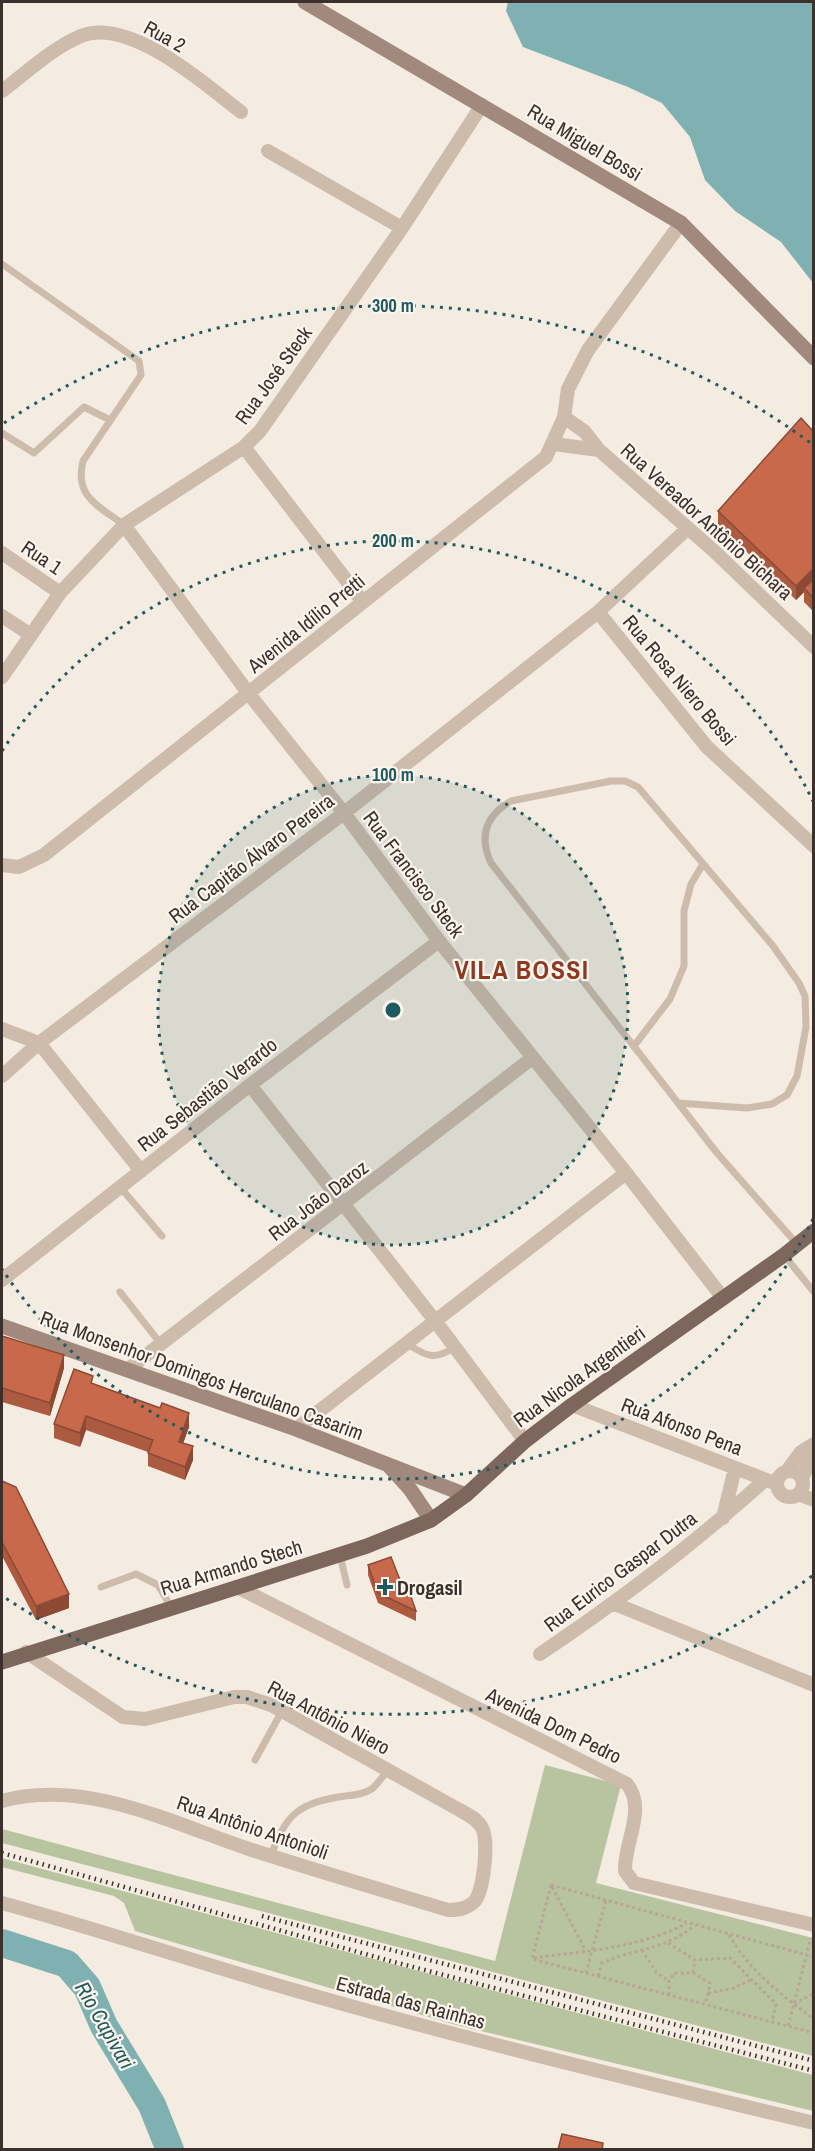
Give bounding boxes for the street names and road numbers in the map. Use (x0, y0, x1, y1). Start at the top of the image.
street label: Rua 2 (139, 14, 191, 58)
street label: Rua Miguel Bossi (523, 97, 647, 187)
street label: Rua José Steck (228, 320, 318, 429)
street label: Rua Vereador Antônio Bichara (615, 437, 799, 605)
street label: Rua 1 (16, 534, 68, 580)
street label: Avenida Idílio Pretti (241, 567, 370, 679)
street label: Rua Rosa Niero Bossi (617, 609, 743, 751)
street label: Rua Capitão Álvaro Pereira (163, 787, 339, 929)
street label: Rua Francisco Steck (357, 805, 471, 944)
street label: Rua Sebastião Verardo (132, 1031, 282, 1157)
street label: Rua João Daroz (263, 1154, 373, 1246)
street label: Rua Monsenhor Domingos Herculano Casarim (37, 1304, 367, 1446)
street label: Rua Nicola Argentieri (508, 1319, 650, 1433)
street label: Rua Afonso Pena (618, 1391, 746, 1461)
street label: Rua Eurico Gaspar Dutra (538, 1505, 702, 1637)
street label: Rua Armando Stech (157, 1533, 305, 1601)
street label: Rua Antônio Niero (263, 1673, 395, 1761)
street label: Avenida Dom Pedro (481, 1680, 626, 1769)
street label: Rua Antônio Antonioli (174, 1788, 332, 1866)
street label: Estrada das Rainhas (334, 1969, 488, 2035)

